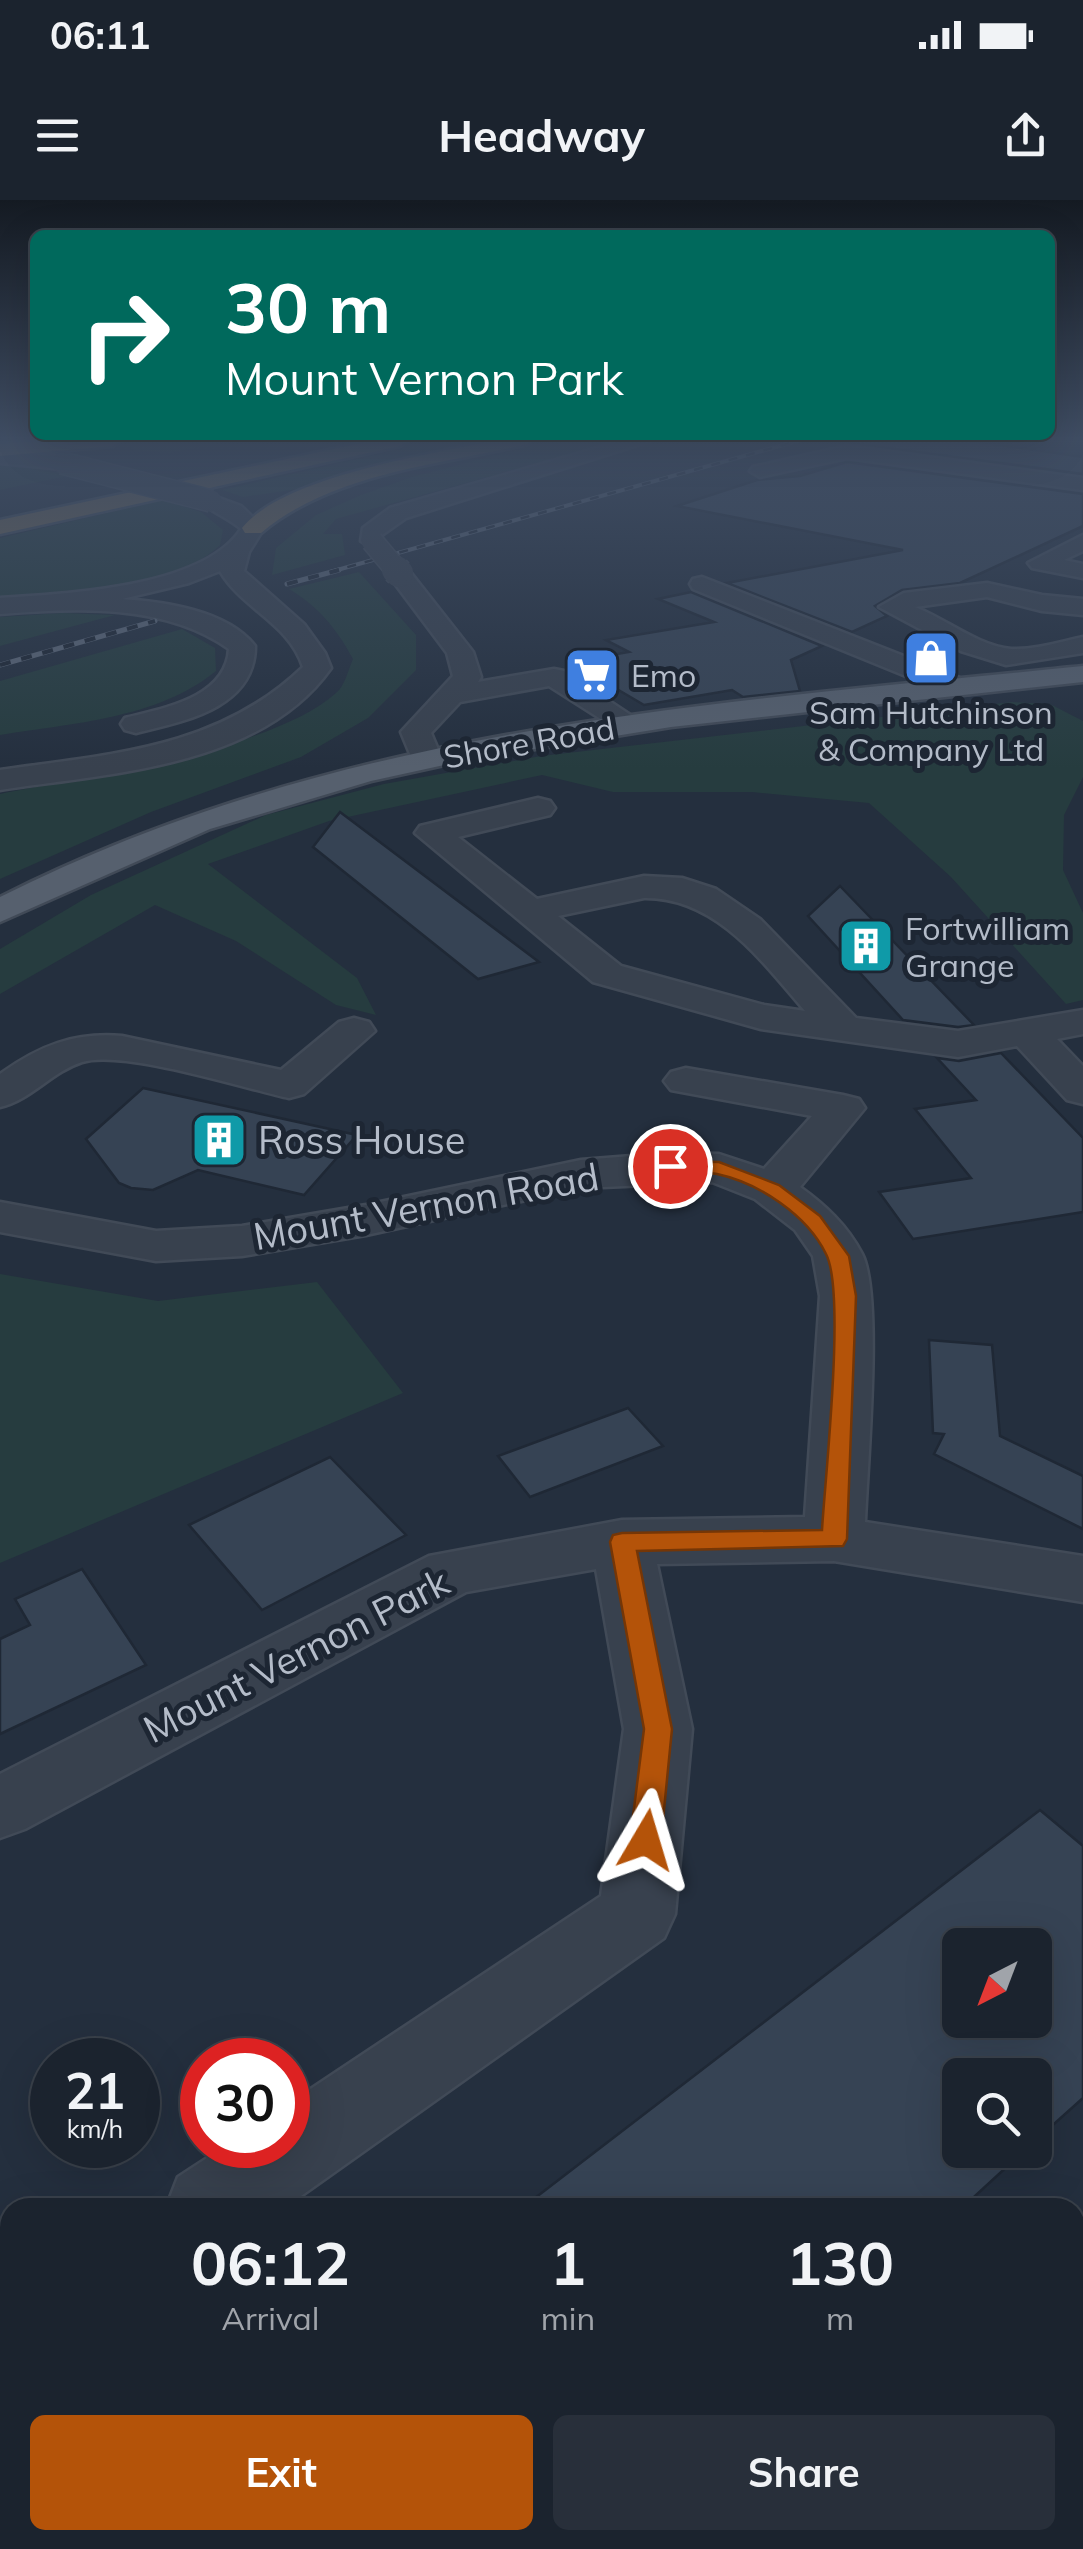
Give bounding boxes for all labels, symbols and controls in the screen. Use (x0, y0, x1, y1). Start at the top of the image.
text: 06:11 (50, 11, 151, 59)
text: Headway (438, 107, 645, 163)
icon: menu (30, 108, 85, 163)
icon: share (998, 108, 1053, 163)
text: 30 m (225, 263, 391, 351)
icon: right (60, 270, 190, 400)
text: Mount Vernon Park (225, 350, 624, 406)
shop icon: Sam Hutchinson & Company Ltd (901, 628, 961, 688)
supermarket icon: Emo (562, 645, 622, 705)
place label: Emo (631, 655, 696, 695)
place label: Sam Hutchinson & Company Ltd (809, 692, 1053, 769)
street label: Shore Road (441, 707, 617, 777)
place label: Fortwilliam Grange (905, 908, 1070, 985)
building icon: Fortwilliam Grange (836, 916, 896, 976)
building icon: Ross House (189, 1110, 249, 1170)
place label: Ross House (258, 1116, 465, 1164)
pin (628, 1124, 713, 1209)
icon: arrive (643, 1139, 698, 1194)
street label: Mount Vernon Road (250, 1152, 602, 1260)
street label: Mount Vernon Park (135, 1557, 457, 1753)
position arrow (594, 1788, 698, 1892)
north arrow (942, 1928, 1052, 2038)
map controls (942, 1928, 1052, 2168)
speed limit sign: 30 (180, 2038, 310, 2168)
button: search (942, 2058, 1052, 2168)
text: 21 (65, 2059, 125, 2122)
text: km/h (67, 2113, 123, 2144)
text: 06:12 (191, 2225, 350, 2300)
text: 1 (550, 2225, 586, 2300)
text: 130 (786, 2225, 894, 2300)
text: Arrival (221, 2298, 319, 2338)
text: min (541, 2298, 595, 2338)
text: m (826, 2298, 854, 2338)
button: Exit (30, 2415, 533, 2530)
button: Share (553, 2415, 1055, 2530)

